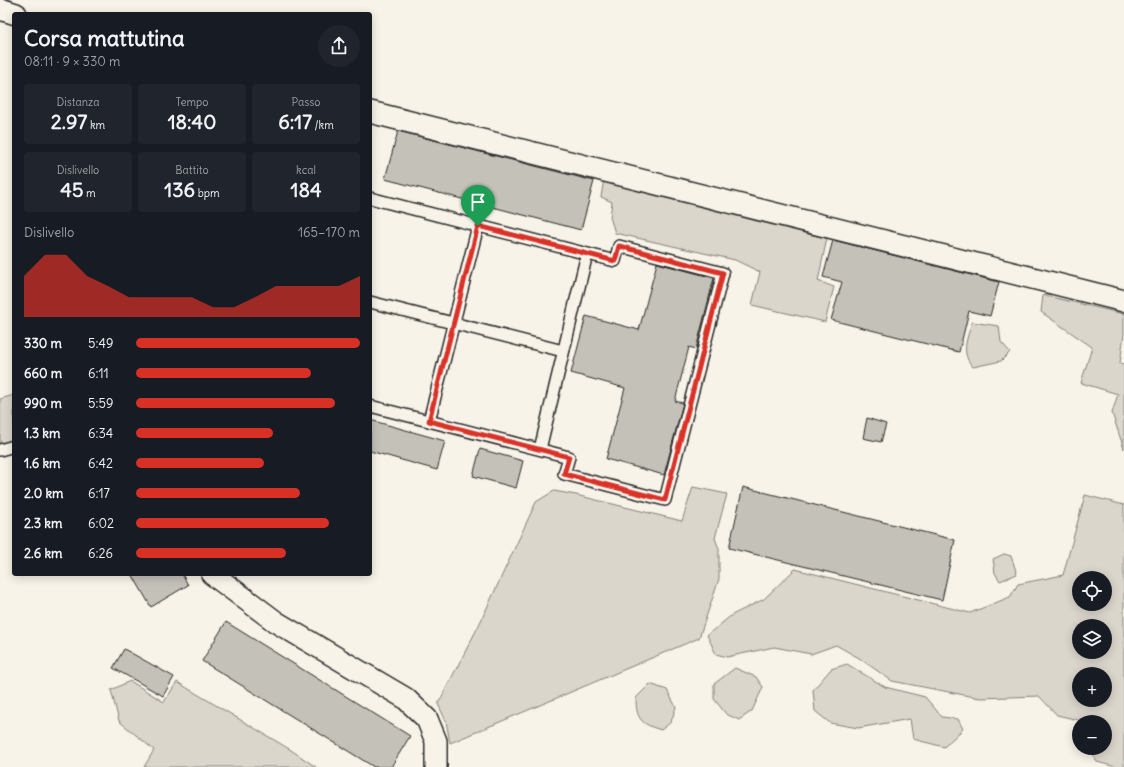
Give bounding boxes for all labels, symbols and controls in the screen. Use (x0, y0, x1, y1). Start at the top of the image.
text: Corsa mattutina (24, 24, 185, 52)
button: share (318, 25, 360, 67)
text: 08:11 · 9 × 330 m (24, 53, 120, 70)
text: Distanza (56, 95, 100, 109)
text: Tempo (175, 95, 209, 109)
text: Passo (292, 95, 320, 109)
text: 2.97 (51, 109, 87, 134)
text: 18:40 (168, 109, 216, 134)
text: 6:17 (278, 109, 312, 134)
text: km (87, 118, 105, 132)
text: /km (312, 118, 334, 132)
text: Dislivello (57, 163, 99, 177)
text: Battito (175, 163, 209, 177)
text: kcal (296, 163, 316, 177)
text: 45 (60, 177, 83, 202)
text: 136 (164, 177, 195, 202)
text: 184 (290, 177, 322, 202)
pin (461, 185, 495, 226)
text: m (83, 186, 96, 200)
text: bpm (195, 186, 220, 200)
icon: arrive (467, 191, 489, 213)
text: Dislivello (24, 224, 74, 241)
text: 165–170 m (298, 224, 360, 241)
text: 330 m (24, 335, 62, 352)
text: 5:49 (88, 335, 113, 352)
text: 660 m (24, 365, 62, 382)
text: 6:11 (88, 365, 109, 382)
text: 990 m (24, 395, 62, 412)
text: 5:59 (88, 395, 113, 412)
text: 1.3 km (24, 425, 60, 442)
text: 6:34 (88, 425, 113, 442)
text: 1.6 km (24, 455, 60, 472)
text: 6:42 (88, 455, 113, 472)
text: 2.0 km (24, 485, 64, 502)
text: 6:17 (88, 485, 110, 502)
text: 2.3 km (24, 515, 62, 532)
text: 6:02 (88, 515, 114, 532)
text: 2.6 km (24, 545, 62, 562)
text: 6:26 (88, 545, 113, 562)
map controls (1072, 571, 1112, 755)
button: locate (1072, 571, 1112, 611)
button: layers (1072, 619, 1112, 659)
button: + (1072, 667, 1112, 707)
button: − (1072, 715, 1112, 755)

